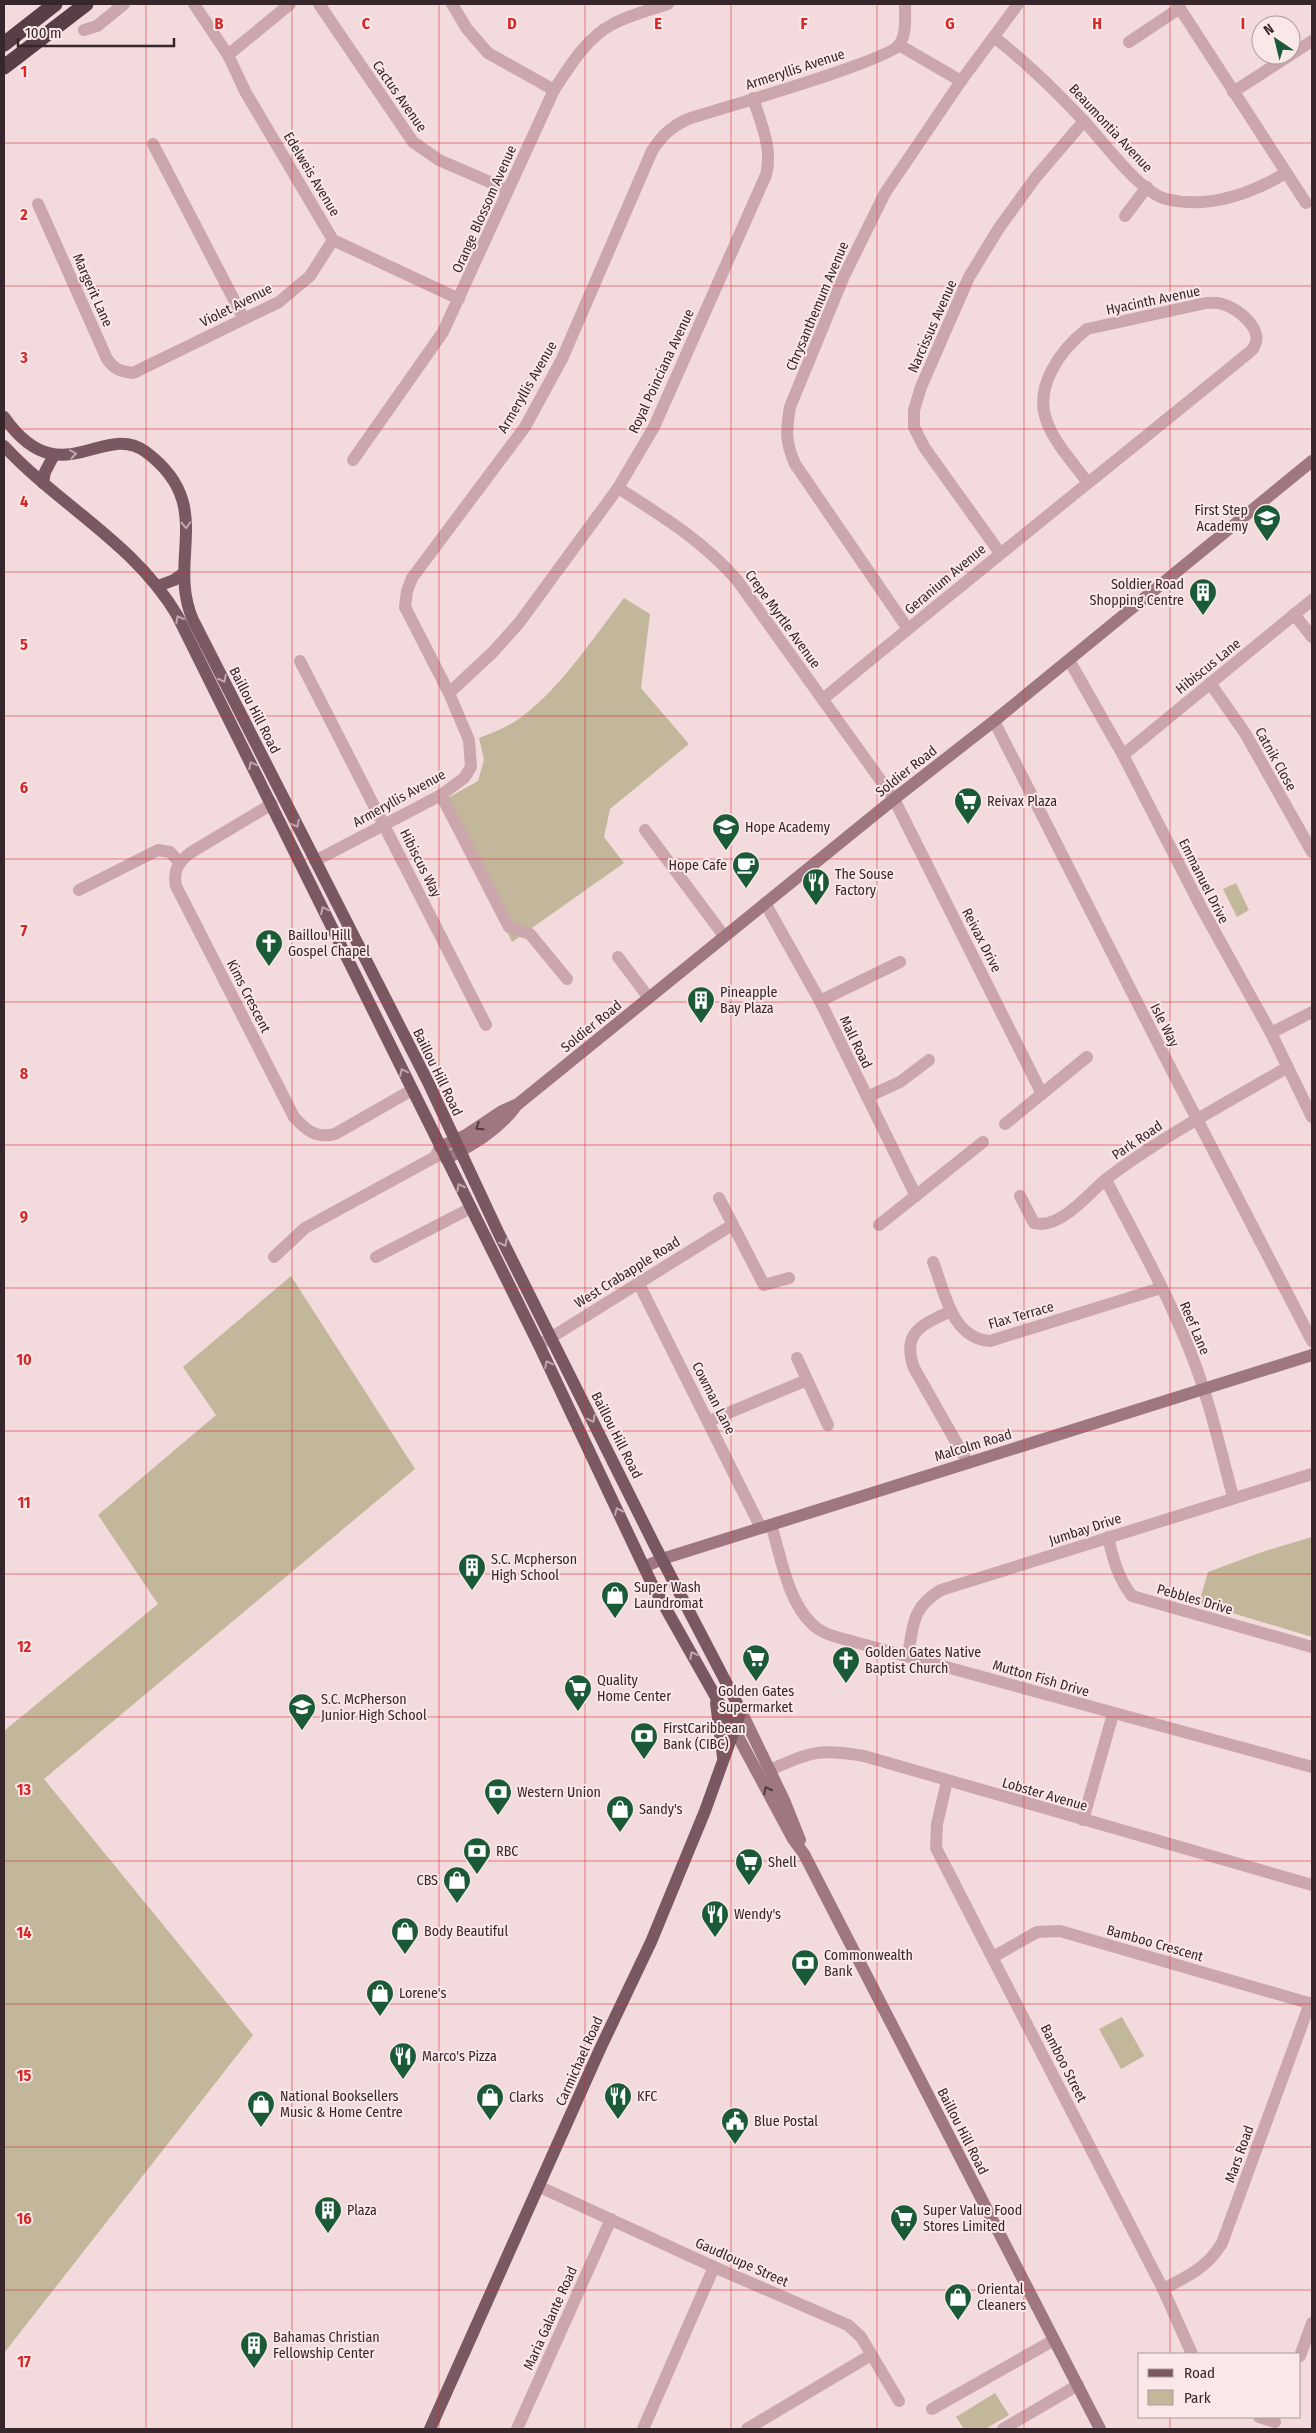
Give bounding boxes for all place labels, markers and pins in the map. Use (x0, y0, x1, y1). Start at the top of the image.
place label: First Step Academy (1195, 502, 1249, 535)
school or university icon: First Step Academy (1252, 503, 1282, 542)
place label: Soldier Road Shopping Centre (1090, 576, 1184, 609)
building icon: Soldier Road Shopping Centre (1188, 577, 1218, 616)
supermarket icon: Reivax Plaza (953, 786, 983, 825)
place label: Reivax Plaza (987, 793, 1057, 810)
school or university icon: Hope Academy (711, 812, 741, 851)
place label: Hope Academy (745, 819, 831, 836)
cafe icon: Hope Cafe (731, 850, 761, 889)
place label: Hope Cafe (669, 857, 727, 874)
place label: The Souse Factory (835, 866, 894, 899)
restaurant icon: The Souse Factory (801, 867, 831, 906)
place label: Baillou Hill Gospel Chapel (288, 927, 370, 960)
church icon: Baillou Hill Gospel Chapel (254, 928, 284, 967)
place label: Pineapple Bay Plaza (720, 984, 777, 1017)
building icon: Pineapple Bay Plaza (686, 985, 716, 1024)
place label: S.C. Mcpherson High School (491, 1551, 577, 1584)
building icon: S.C. Mcpherson High School (457, 1552, 487, 1591)
place label: Super Wash Laundromat (634, 1579, 704, 1612)
shop icon: Super Wash Laundromat (600, 1580, 630, 1619)
supermarket icon: Golden Gates Supermarket (741, 1643, 771, 1682)
place label: Golden Gates Native Baptist Church (865, 1644, 981, 1677)
church icon: Golden Gates Native Baptist Church (831, 1645, 861, 1684)
place label: Quality Home Center (597, 1672, 671, 1705)
supermarket icon: Quality Home Center (563, 1673, 593, 1712)
place label: Golden Gates Supermarket (718, 1683, 794, 1716)
place label: S.C. McPherson Junior High School (321, 1691, 427, 1724)
school or university icon: S.C. McPherson Junior High School (287, 1692, 317, 1731)
place label: FirstCaribbean Bank (CIBC) (663, 1720, 746, 1753)
bank icon: FirstCaribbean Bank (CIBC) (629, 1721, 659, 1760)
bank icon: Western Union (483, 1777, 513, 1816)
place label: Western Union (517, 1784, 601, 1801)
shop icon: Sandy's (605, 1794, 635, 1833)
place label: Sandy's (639, 1801, 683, 1818)
bank icon: RBC (462, 1836, 492, 1875)
place label: RBC (496, 1843, 518, 1860)
supermarket icon: Shell (734, 1847, 764, 1886)
place label: Shell (768, 1854, 797, 1871)
shop icon: CBS (442, 1865, 472, 1904)
place label: CBS (417, 1872, 438, 1889)
restaurant icon: Wendy's (700, 1899, 730, 1938)
place label: Wendy's (734, 1906, 781, 1923)
shop icon: Body Beautiful (390, 1916, 420, 1955)
place label: Body Beautiful (424, 1923, 508, 1940)
place label: Commonwealth Bank (824, 1947, 913, 1980)
bank icon: Commonwealth Bank (790, 1948, 820, 1987)
shop icon: Lorene's (365, 1978, 395, 2017)
place label: Lorene's (399, 1985, 447, 2002)
restaurant icon: Marco's Pizza (388, 2041, 418, 2080)
place label: Marco's Pizza (422, 2048, 497, 2065)
restaurant icon: KFC (603, 2081, 633, 2120)
shop icon: Clarks (475, 2082, 505, 2121)
place label: National Booksellers Music & Home Centre (280, 2088, 403, 2121)
place label: KFC (637, 2088, 657, 2105)
shop icon: National Booksellers Music & Home Centre (246, 2089, 276, 2128)
place label: Clarks (509, 2089, 544, 2106)
public building icon: Blue Postal (720, 2106, 750, 2145)
place label: Blue Postal (754, 2113, 818, 2130)
building icon: Plaza (313, 2195, 343, 2234)
place label: Plaza (347, 2202, 377, 2219)
place label: Super Value Food Stores Limited (923, 2202, 1022, 2235)
supermarket icon: Super Value Food Stores Limited (889, 2203, 919, 2242)
place label: Oriental Cleaners (977, 2281, 1026, 2314)
shop icon: Oriental Cleaners (943, 2282, 973, 2321)
place label: Bahamas Christian Fellowship Center (273, 2329, 380, 2362)
building icon: Bahamas Christian Fellowship Center (239, 2330, 269, 2369)

